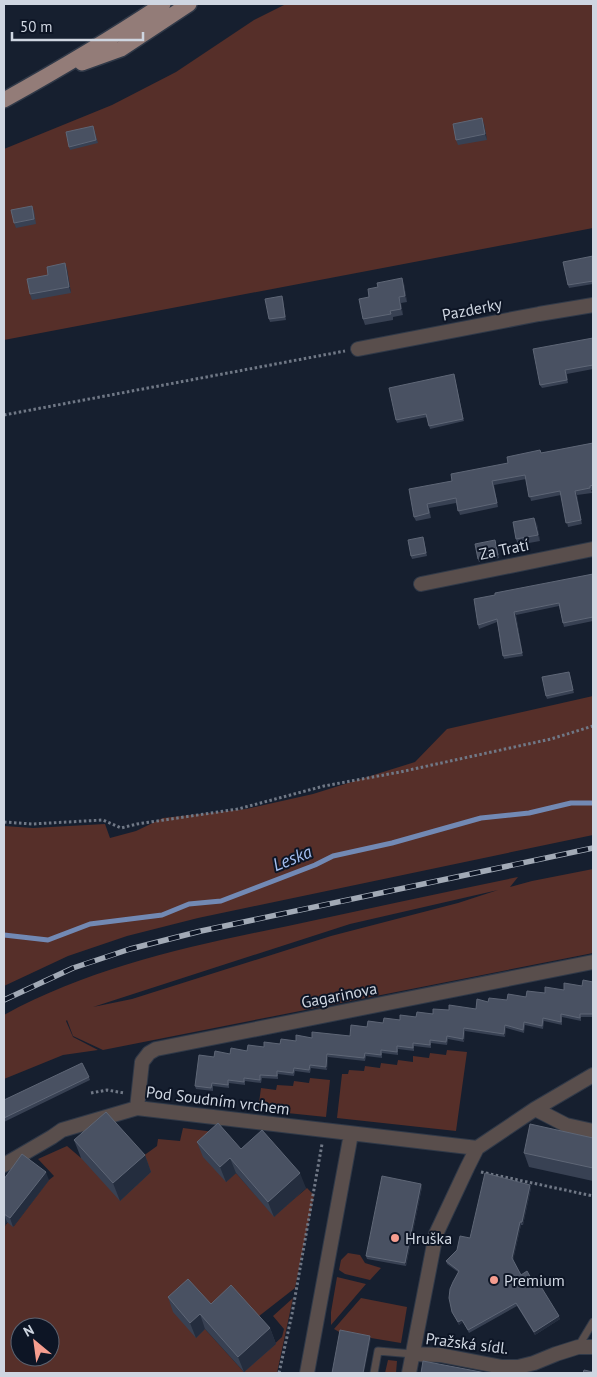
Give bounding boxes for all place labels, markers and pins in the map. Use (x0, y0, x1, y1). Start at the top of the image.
place label: Hruška (405, 1228, 452, 1248)
marker: Hruška (389, 1232, 401, 1244)
place label: Premium (504, 1270, 565, 1290)
marker: Premium (488, 1274, 500, 1286)

